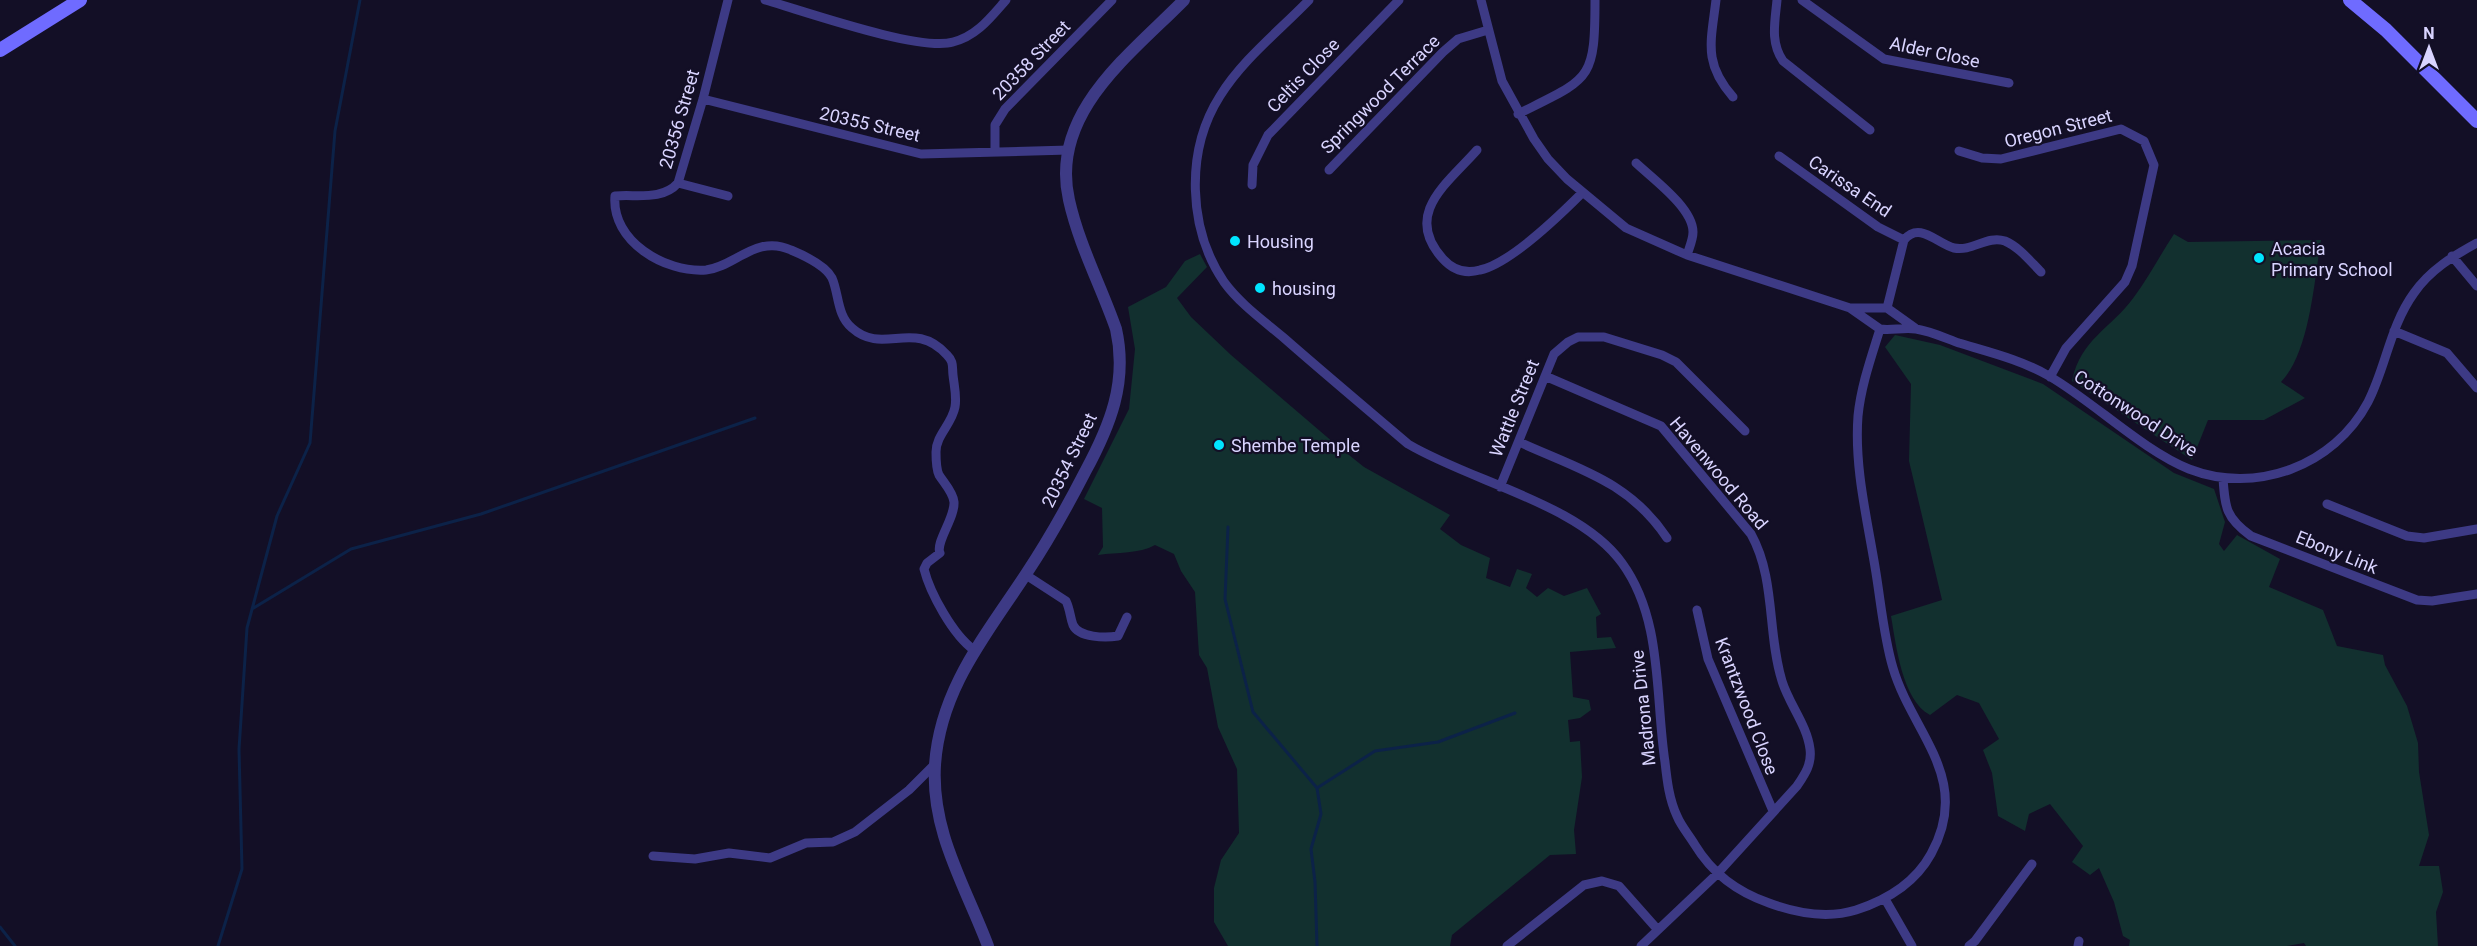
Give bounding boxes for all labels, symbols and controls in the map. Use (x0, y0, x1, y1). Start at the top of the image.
street label: 20358 Street (988, 16, 1074, 104)
north arrow (2399, 18, 2459, 78)
text: N (2423, 24, 2435, 43)
street label: Springwood Terrace (1316, 30, 1444, 158)
street label: Alder Close (1888, 32, 1982, 72)
street label: Celtis Close (1262, 34, 1344, 116)
street label: 20356 Street (655, 67, 703, 171)
street label: 20355 Street (818, 102, 922, 146)
street label: Oregon Street (2002, 104, 2114, 152)
street label: Carissa End (1805, 151, 1895, 221)
place label: Housing (1247, 231, 1314, 252)
marker: Housing (1228, 234, 1242, 248)
place label: Acacia Primary School (2271, 238, 2393, 280)
marker: Acacia Primary School (2252, 251, 2266, 265)
place label: housing (1272, 278, 1336, 299)
marker: housing (1253, 281, 1267, 295)
street label: Wattle Street (1485, 356, 1543, 460)
street label: Cottonwood Drive (2070, 365, 2202, 461)
street label: 20354 Street (1037, 409, 1101, 511)
street label: Havenwood Road (1666, 412, 1772, 534)
place label: Shembe Temple (1231, 435, 1360, 456)
marker: Shembe Temple (1212, 438, 1226, 452)
street label: Ebony Link (2293, 526, 2382, 578)
street label: Krantzwood Close (1711, 634, 1783, 778)
street label: Madrona Drive (1626, 649, 1660, 767)

